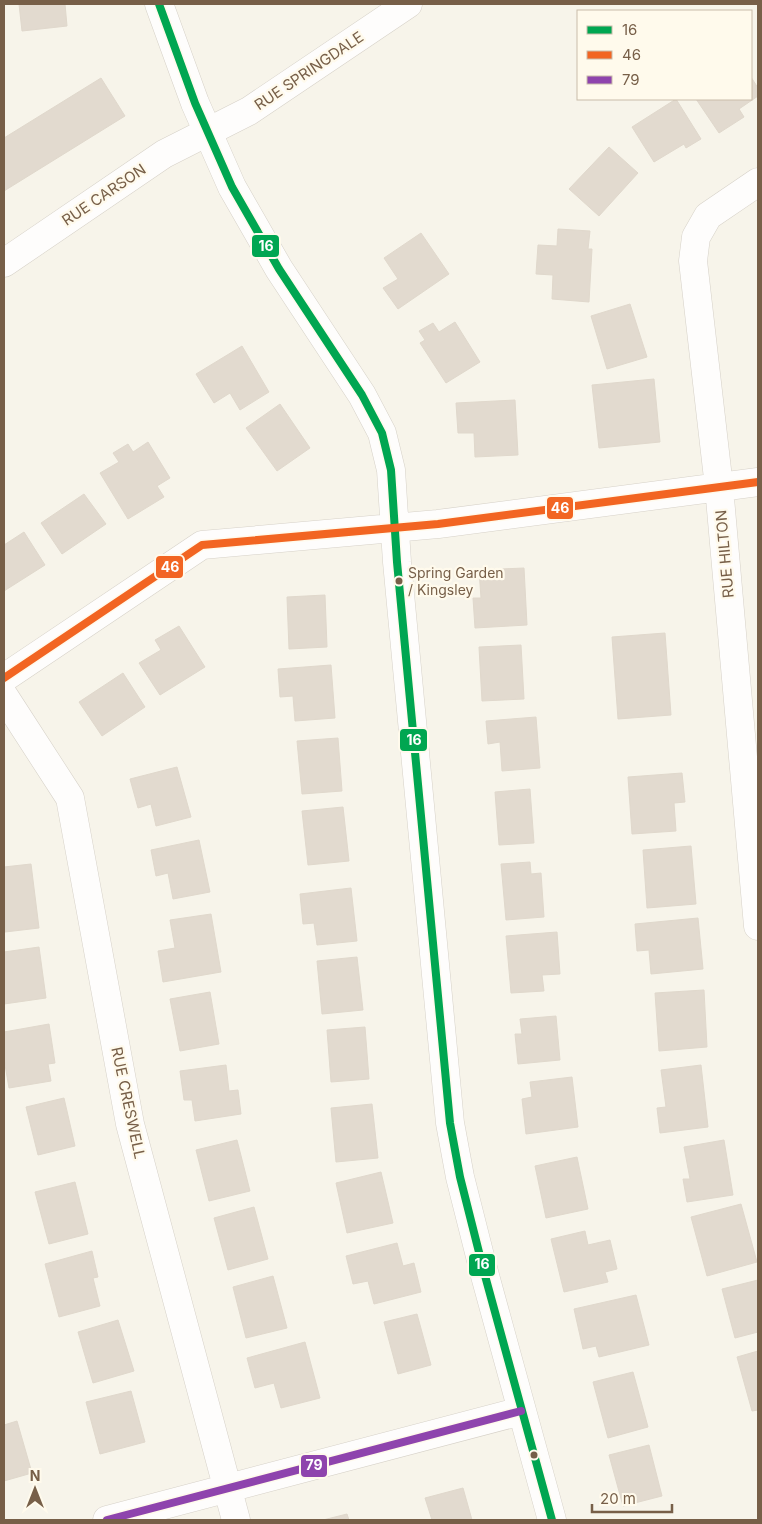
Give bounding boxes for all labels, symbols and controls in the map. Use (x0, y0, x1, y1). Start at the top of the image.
legend (577, 10, 752, 100)
text: 16 (622, 20, 637, 39)
street label: RUE SPRINGDALE (251, 27, 367, 114)
text: 46 (622, 45, 641, 64)
text: 79 (622, 70, 640, 89)
street label: RUE CARSON (58, 160, 149, 230)
line badge: 16 (251, 234, 280, 258)
text: 16 (258, 237, 274, 254)
line badge: 46 (546, 496, 574, 520)
text: 46 (551, 499, 569, 516)
street label: RUE HILTON (711, 509, 738, 599)
line badge: 46 (155, 555, 184, 579)
text: 46 (161, 558, 179, 575)
place label: Spring Garden / Kingsley (408, 564, 504, 598)
marker: Spring Garden / Kingsley (394, 576, 404, 586)
line badge: 16 (399, 728, 428, 752)
text: 16 (406, 731, 422, 748)
street label: RUE CRESWELL (107, 1045, 150, 1161)
line badge: 16 (468, 1253, 496, 1277)
text: 16 (474, 1255, 490, 1272)
unlabelled marker (529, 1450, 539, 1460)
line badge: 79 (300, 1454, 328, 1478)
text: 79 (305, 1456, 323, 1473)
north arrow (10, 1464, 60, 1514)
text: N (30, 1467, 40, 1484)
scale bar (592, 1482, 672, 1514)
text: 20 m (600, 1489, 636, 1508)

